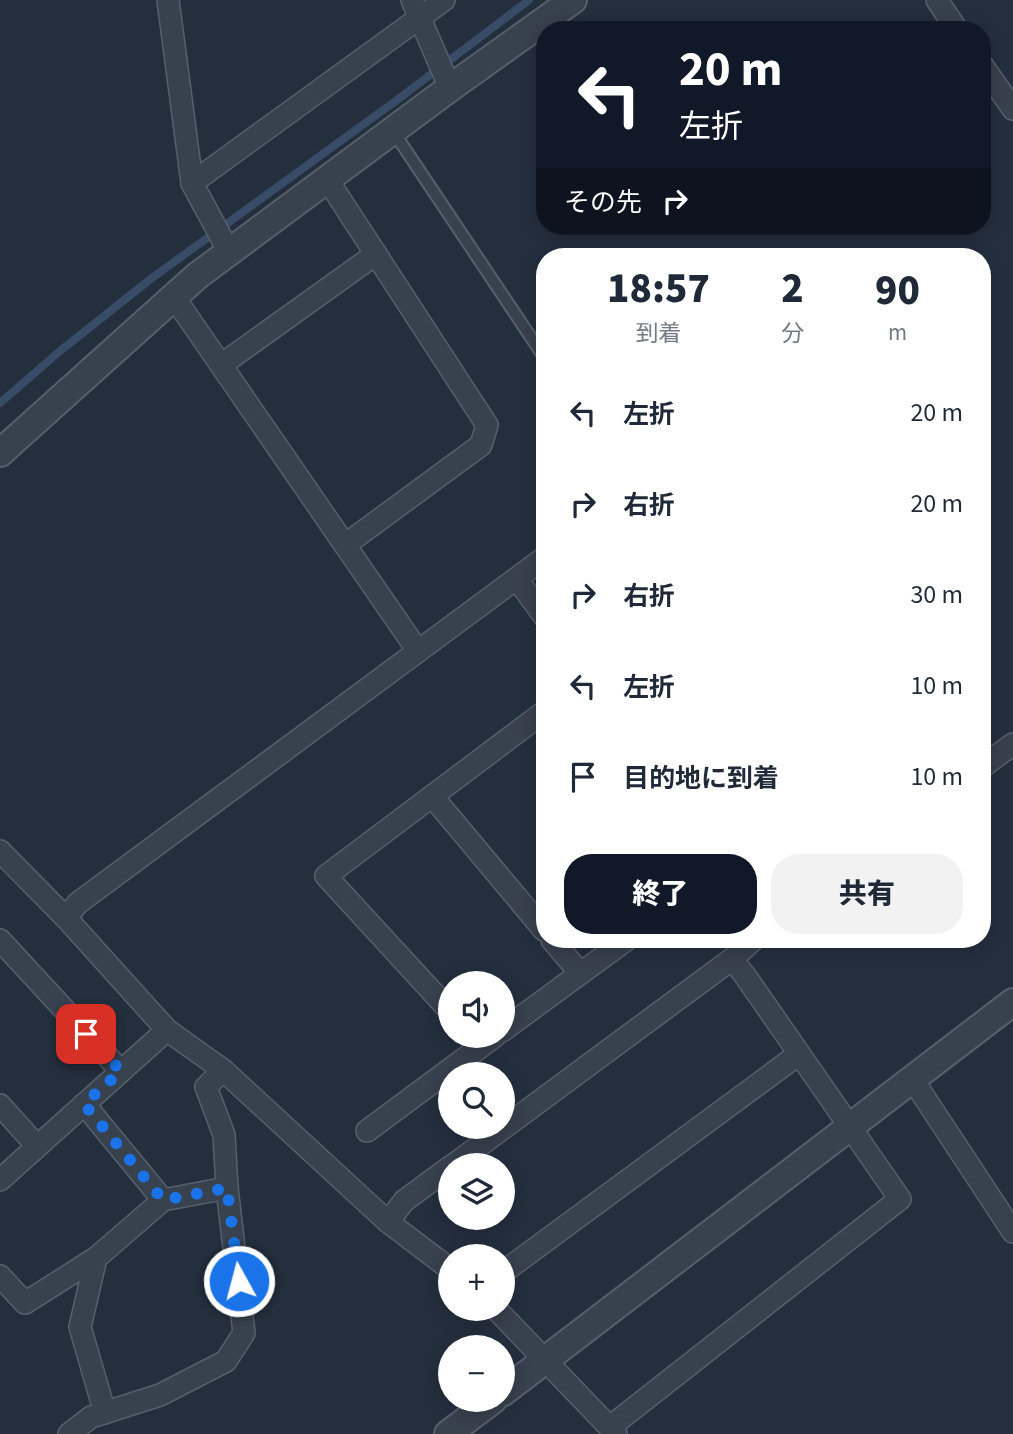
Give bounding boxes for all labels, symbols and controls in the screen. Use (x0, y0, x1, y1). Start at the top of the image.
text: 20 m (679, 35, 783, 105)
icon: left (564, 49, 655, 140)
text: 左折 (679, 104, 743, 150)
icon: right (656, 182, 694, 220)
text: その先 (564, 184, 642, 221)
text: 18:57 (607, 259, 710, 319)
text: 2 (781, 259, 804, 319)
text: 90 (875, 261, 920, 321)
text: m (888, 316, 907, 349)
text: 到着 (635, 317, 681, 350)
text: 分 (781, 317, 804, 350)
icon: left (564, 394, 602, 432)
text: 20 m (910, 394, 963, 431)
text: 左折 (623, 396, 675, 433)
icon: right (564, 485, 602, 523)
text: 20 m (910, 485, 963, 522)
text: 右折 (623, 487, 675, 524)
icon: right (564, 576, 602, 614)
text: 30 m (910, 576, 963, 613)
text: 右折 (623, 578, 675, 615)
icon: left (564, 667, 602, 705)
text: 10 m (910, 667, 963, 704)
text: 左折 (623, 669, 675, 706)
icon: arrive (564, 758, 602, 796)
text: 10 m (910, 758, 963, 795)
text: 目的地に到着 (623, 760, 779, 797)
button: 終了 (564, 854, 757, 934)
button: 共有 (771, 854, 963, 934)
map controls (438, 971, 515, 1412)
button: sound (438, 971, 515, 1048)
pin (56, 1004, 116, 1064)
icon: arrive (67, 1015, 105, 1053)
button: search (438, 1062, 515, 1139)
button: layers (438, 1153, 515, 1230)
position arrow (202, 1244, 276, 1318)
button: + (438, 1244, 515, 1321)
button: − (438, 1335, 515, 1412)

